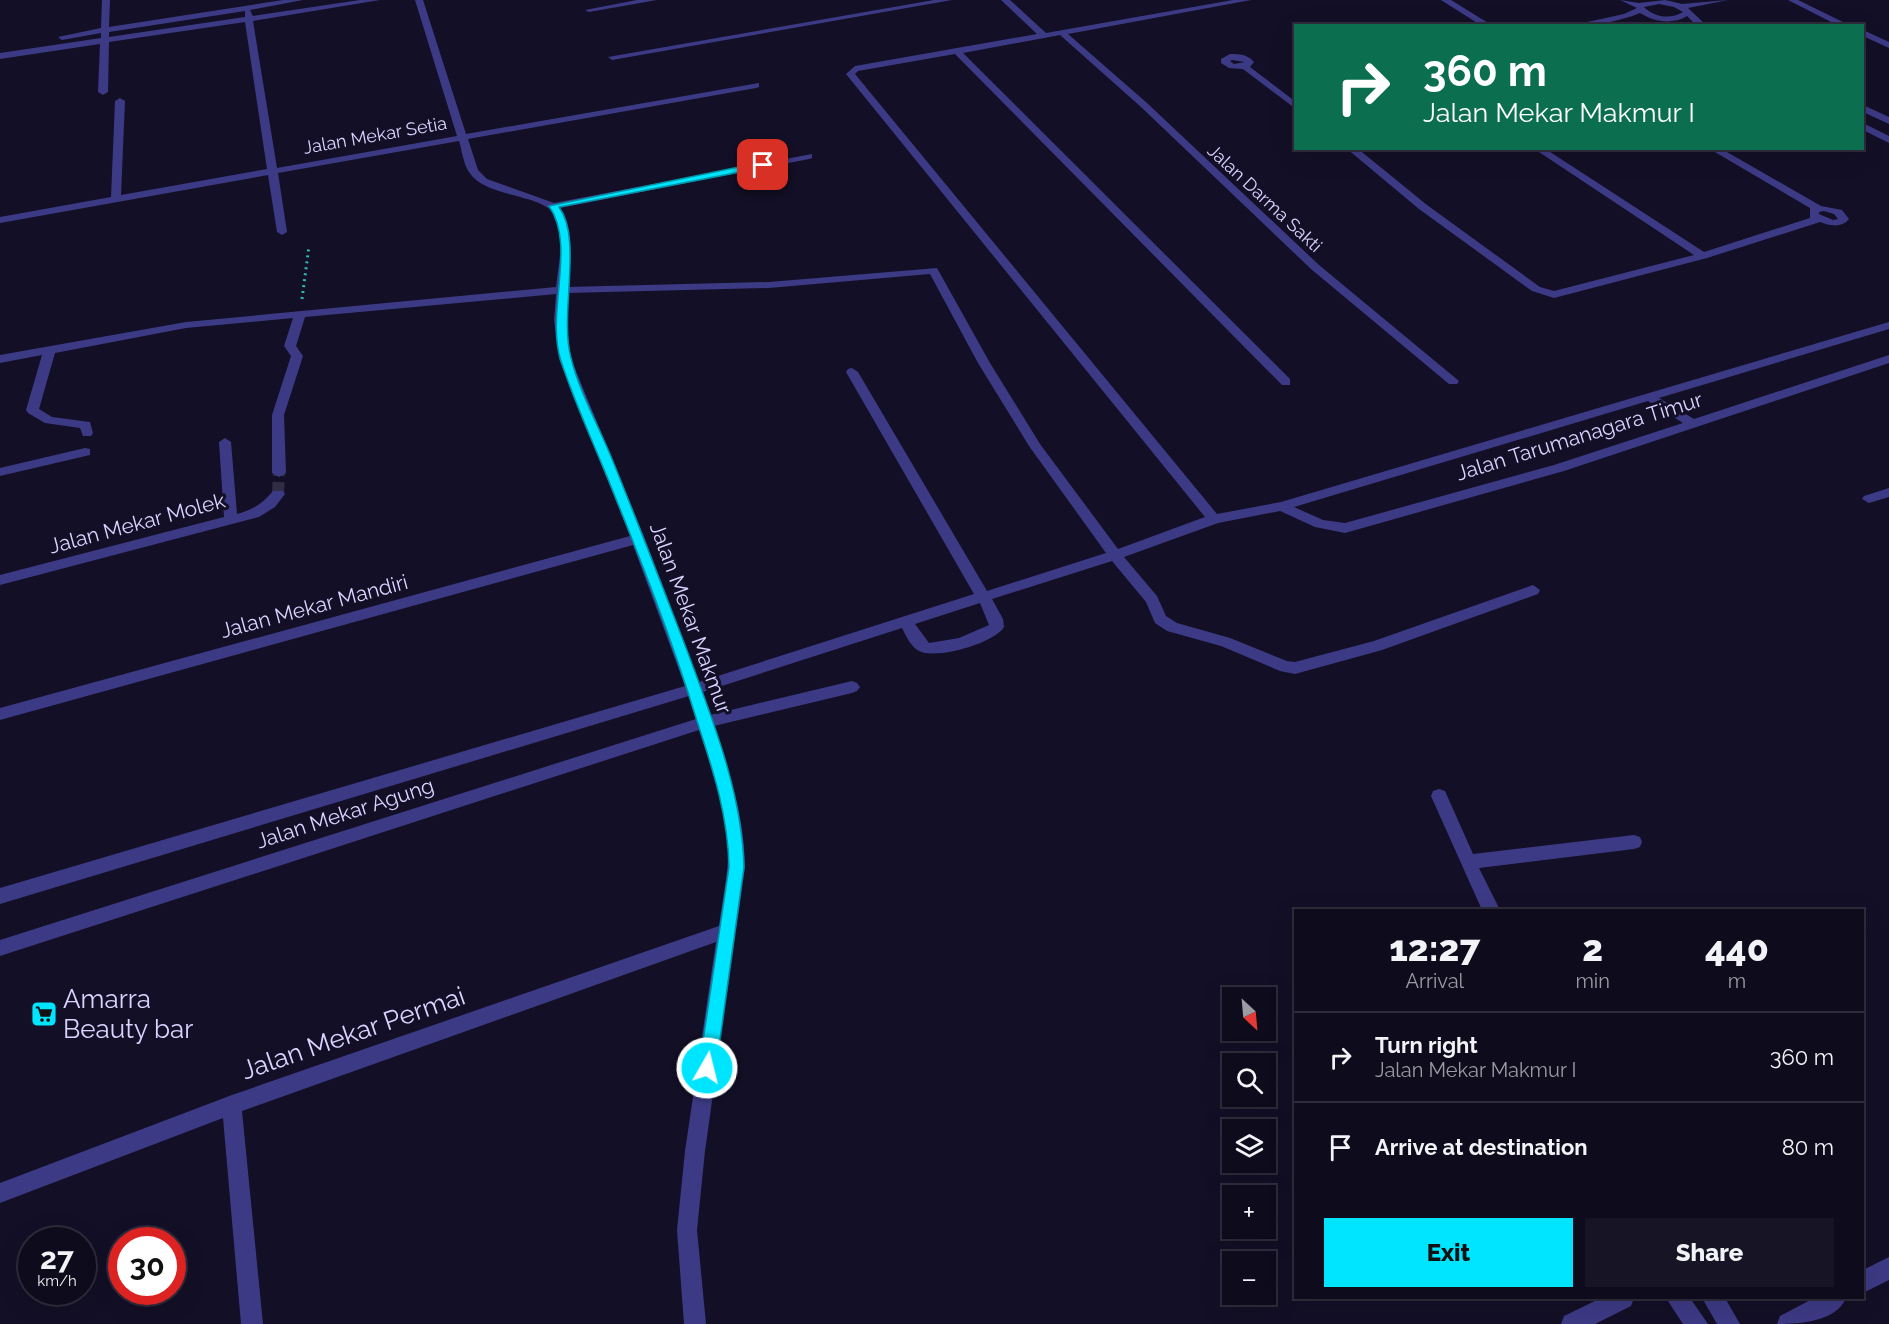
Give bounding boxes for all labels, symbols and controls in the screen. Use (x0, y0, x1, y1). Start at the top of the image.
text: 360 m (1423, 47, 1547, 96)
icon: right (1324, 48, 1402, 126)
text: Jalan Mekar Makmur I (1423, 97, 1695, 128)
street label: Jalan Mekar Setia (302, 112, 448, 158)
pin (737, 139, 788, 190)
street label: Jalan Darma Sakti (1204, 140, 1326, 256)
icon: arrive (746, 148, 779, 181)
street label: Jalan Tarumanagara Timur (1453, 386, 1706, 485)
street label: Jalan Mekar Molek (46, 487, 228, 559)
street label: Jalan Mekar Makmur (645, 519, 737, 718)
street label: Jalan Mekar Mandiri (218, 569, 410, 643)
street label: Jalan Mekar Agung (253, 772, 437, 854)
text: 12:27 (1389, 927, 1480, 969)
text: 2 (1582, 927, 1603, 969)
text: 440 (1705, 927, 1769, 969)
text: Arrival (1405, 969, 1464, 993)
text: min (1575, 969, 1610, 993)
text: m (1728, 969, 1746, 993)
street label: Jalan Mekar Permai (237, 981, 469, 1085)
place label: Amarra Beauty bar (63, 984, 193, 1044)
north arrow (1222, 987, 1276, 1041)
map controls (1222, 987, 1276, 1305)
supermarket icon: Amarra Beauty bar (29, 999, 59, 1029)
text: Turn right (1375, 1032, 1478, 1058)
position arrow (675, 1036, 739, 1100)
icon: right (1324, 1041, 1357, 1074)
text: 360 m (1770, 1044, 1834, 1070)
button: search (1222, 1053, 1276, 1107)
text: Jalan Mekar Makmur I (1375, 1058, 1577, 1082)
button: layers (1222, 1119, 1276, 1173)
icon: arrive (1324, 1131, 1357, 1164)
text: Arrive at destination (1375, 1134, 1588, 1160)
text: 80 m (1782, 1134, 1834, 1160)
button: + (1222, 1185, 1276, 1239)
button: Exit (1324, 1218, 1573, 1287)
button: Share (1585, 1218, 1834, 1287)
speed limit sign: 30 (108, 1227, 186, 1305)
text: 27 (40, 1241, 74, 1276)
button: − (1222, 1251, 1276, 1305)
text: km/h (37, 1272, 77, 1290)

